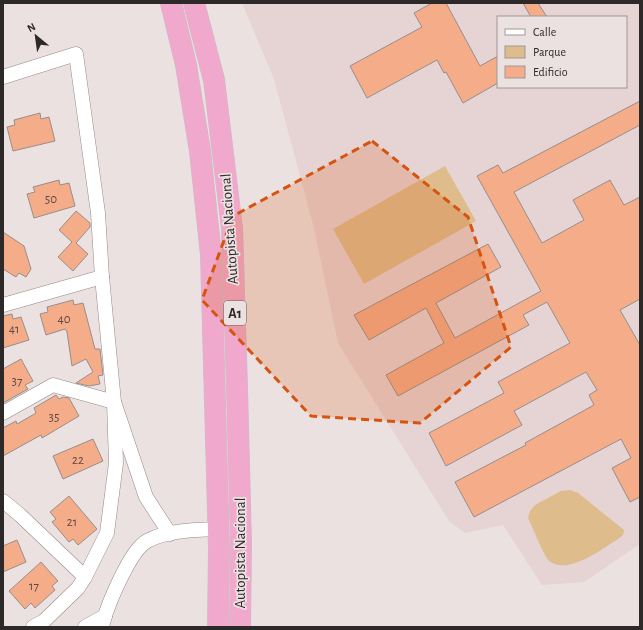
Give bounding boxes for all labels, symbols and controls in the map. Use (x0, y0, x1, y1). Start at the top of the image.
north arrow (16, 16, 56, 56)
legend (497, 16, 627, 88)
text: N (25, 21, 37, 34)
text: Calle (533, 26, 556, 38)
text: Parque (533, 46, 566, 58)
text: Edificio (533, 66, 568, 78)
street label: Autopista Nacional (218, 173, 241, 285)
house number: 50 (45, 193, 57, 206)
road number: A1 (224, 301, 246, 325)
house number: 40 (57, 313, 71, 326)
house number: 41 (9, 323, 19, 336)
house number: 37 (12, 375, 23, 388)
house number: 35 (49, 411, 59, 424)
house number: 22 (72, 454, 84, 467)
street label: Autopista Nacional (233, 498, 248, 608)
house number: 21 (67, 516, 77, 529)
house number: 17 (29, 580, 40, 593)

